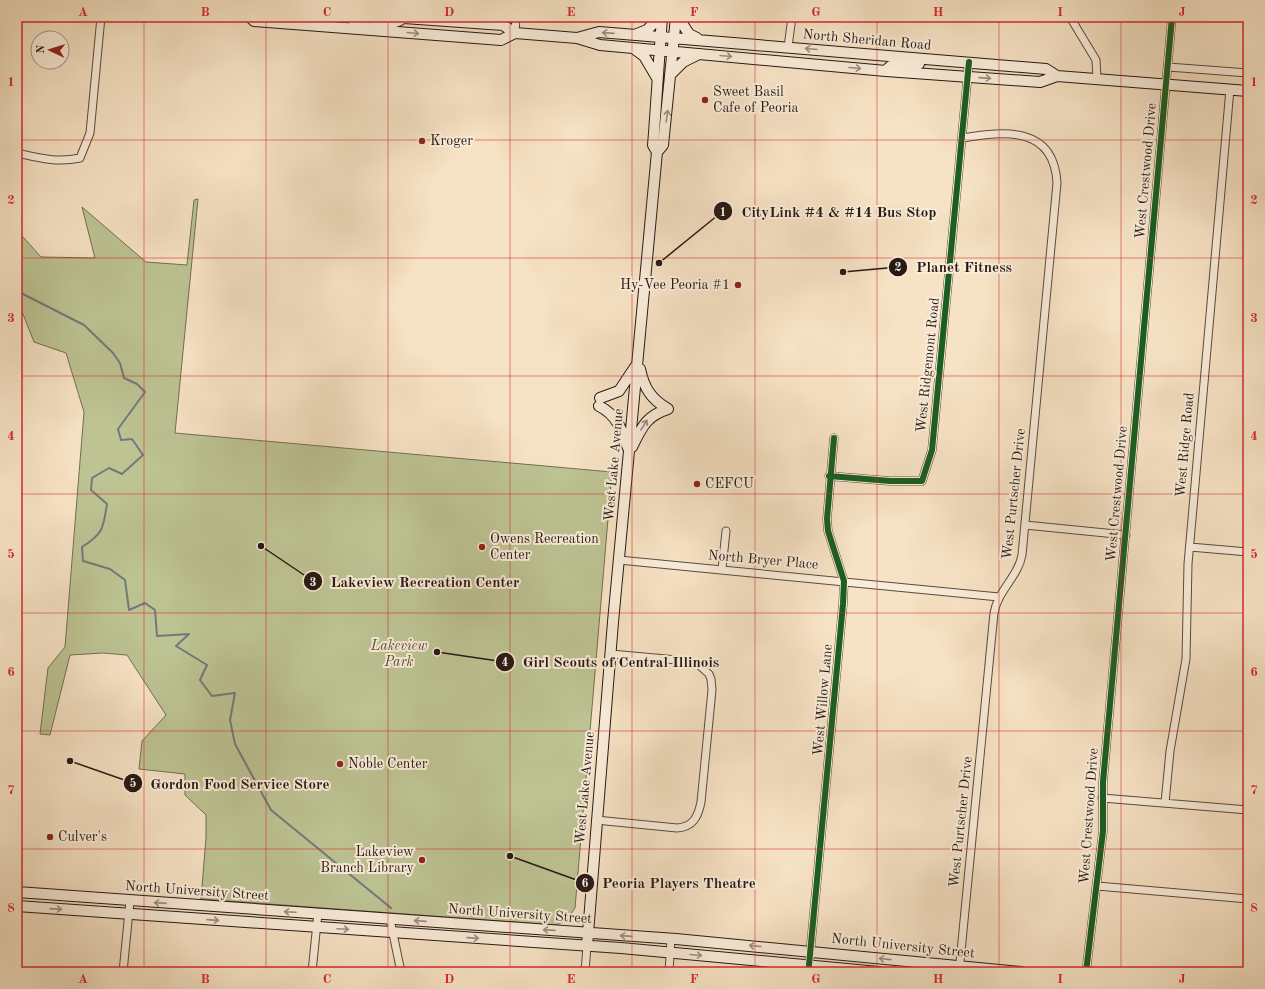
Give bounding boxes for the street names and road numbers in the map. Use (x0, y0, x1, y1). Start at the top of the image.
street label: North Sheridan Road (802, 27, 932, 53)
street label: West Crestwood Drive (1133, 102, 1159, 240)
street label: West Ridgemont Road (914, 297, 942, 433)
street label: West Ridge Road (1173, 392, 1197, 498)
street label: West Lake Avenue (602, 408, 626, 522)
street label: West Crestwood Drive (1104, 425, 1130, 563)
street label: West Purtscher Drive (1000, 428, 1028, 560)
street label: North Bryer Place (707, 548, 819, 572)
street label: West Willow Lane (811, 643, 835, 757)
street label: West Lake Avenue (573, 731, 597, 845)
street label: West Crestwood Drive (1077, 747, 1101, 885)
street label: West Purtscher Drive (947, 756, 975, 888)
street label: North University Street (125, 879, 270, 903)
street label: North University Street (448, 902, 593, 926)
street label: North University Street (831, 931, 976, 961)

